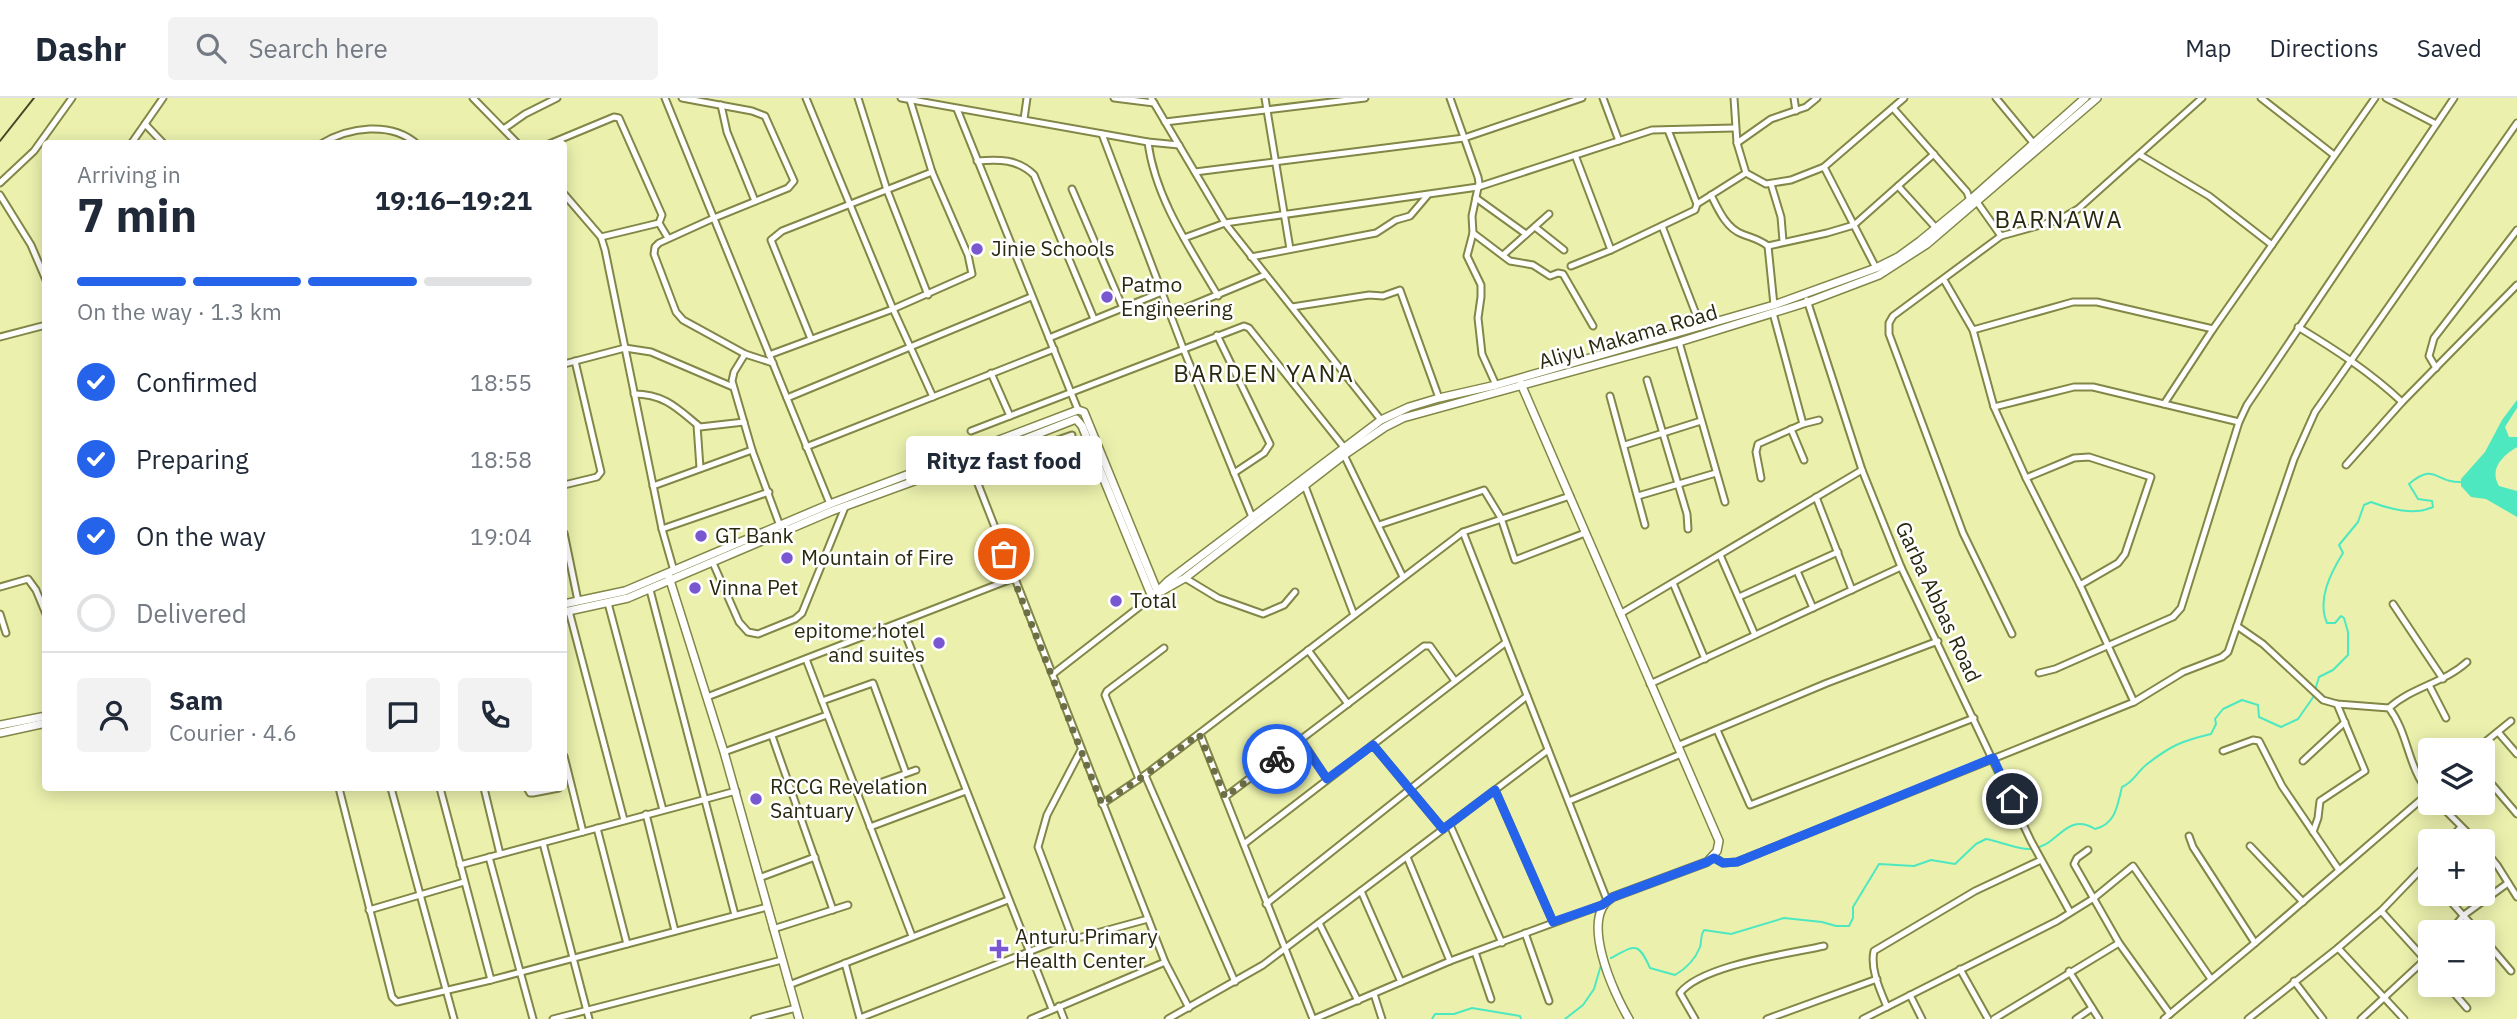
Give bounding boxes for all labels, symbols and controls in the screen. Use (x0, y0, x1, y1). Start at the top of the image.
search box (168, 17, 658, 80)
text: Dashr (35, 27, 126, 70)
icon: search (192, 29, 230, 67)
text: Search here (248, 31, 388, 65)
text: Map (2185, 32, 2231, 64)
text: Directions (2269, 32, 2379, 64)
text: Saved (2417, 32, 2482, 64)
text: Arriving in (77, 159, 181, 189)
text: 19:16–19:21 (375, 183, 532, 217)
text: 7 min (77, 185, 197, 245)
district label: BARNAWA (1994, 203, 2124, 235)
place label: Jinie Schools (991, 234, 1115, 262)
marker: Jinie Schools (969, 241, 985, 257)
place label: Patmo Engineering (1121, 270, 1232, 322)
marker: Patmo Engineering (1099, 289, 1115, 305)
text: On the way · 1.3 km (77, 296, 282, 326)
street label: Aliyu Makama Road (1535, 297, 1721, 375)
district label: BARDEN YANA (1173, 357, 1355, 389)
icon: check (77, 363, 115, 401)
text: Confirmed (136, 365, 258, 399)
text: 18:55 (470, 367, 532, 397)
callout: Rityz fast food (906, 435, 1102, 484)
icon: check (77, 440, 115, 478)
text: Preparing (136, 442, 249, 476)
text: 18:58 (470, 444, 532, 474)
text: Rityz fast food (926, 445, 1082, 475)
icon: check (77, 517, 115, 555)
street label: Garba Abbas Road (1889, 517, 1988, 687)
text: On the way (136, 519, 266, 553)
text: 19:04 (470, 521, 532, 551)
place label: GT Bank (715, 521, 794, 549)
pin (974, 524, 1034, 584)
marker: GT Bank (693, 528, 709, 544)
icon: bag (985, 535, 1023, 573)
place label: Mountain of Fire (801, 543, 954, 571)
marker: Mountain of Fire (779, 550, 795, 566)
place label: Vinna Pet (709, 573, 798, 601)
marker: Vinna Pet (687, 580, 703, 596)
place label: Total (1130, 586, 1177, 614)
marker: Total (1108, 593, 1124, 609)
text: Delivered (136, 596, 247, 630)
place label: epitome hotel and suites (794, 616, 925, 668)
marker: epitome hotel and suites (931, 635, 947, 651)
button: person (77, 678, 151, 752)
button: chat (366, 678, 440, 752)
button: phone (458, 678, 532, 752)
text: Sam (169, 683, 223, 717)
text: Courier · 4.6 (169, 717, 297, 747)
courier (1242, 724, 1312, 794)
map controls (2418, 738, 2495, 997)
button: layers (2418, 738, 2495, 815)
icon: bike (1258, 740, 1296, 778)
pin (1982, 769, 2042, 829)
place label: RCCG Revelation Santuary (770, 772, 928, 824)
icon: home (1993, 780, 2031, 818)
marker: RCCG Revelation Santuary (748, 791, 764, 807)
button: + (2418, 829, 2495, 906)
button: − (2418, 920, 2495, 997)
place label: Anturu Primary Health Center (1015, 922, 1158, 974)
marker: Anturu Primary Health Center (989, 939, 1009, 959)

